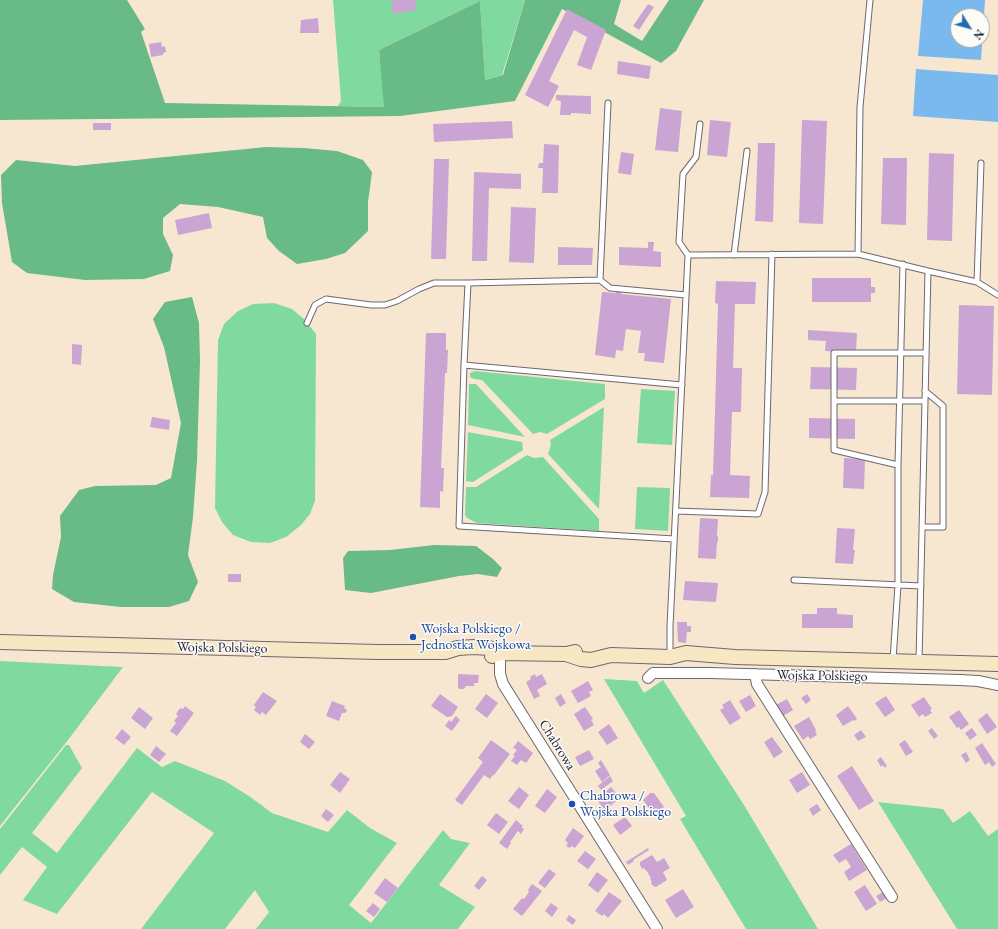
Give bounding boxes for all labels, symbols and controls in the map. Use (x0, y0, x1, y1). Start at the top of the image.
north arrow (950, 8, 990, 48)
text: N (971, 27, 987, 42)
place label: Wojska Polskiego / Jednostka Wojskowa (421, 621, 531, 654)
marker: Wojska Polskiego / Jednostka Wojskowa (408, 632, 418, 642)
street label: Wojska Polskiego (176, 639, 268, 657)
street label: Wojska Polskiego (776, 667, 868, 685)
street label: Chabrowa (535, 717, 579, 773)
place label: Chabrowa / Wojska Polskiego (580, 788, 671, 820)
marker: Chabrowa / Wojska Polskiego (567, 799, 577, 809)

